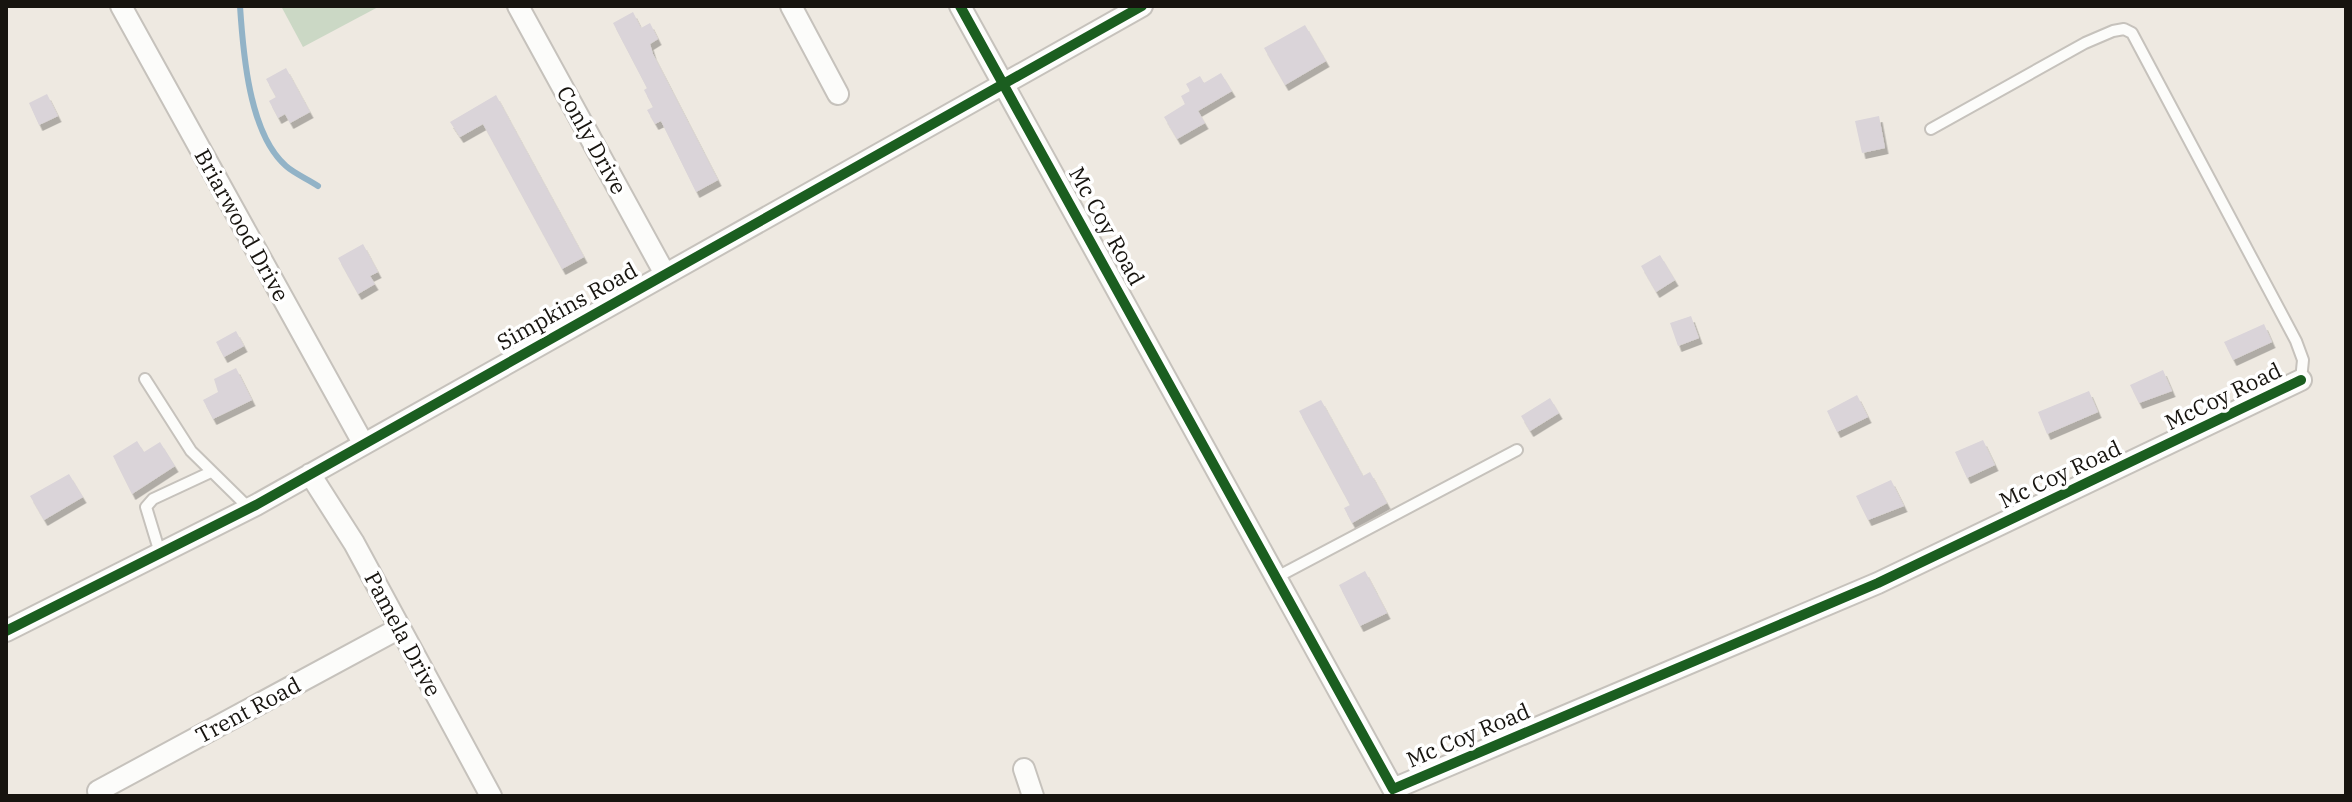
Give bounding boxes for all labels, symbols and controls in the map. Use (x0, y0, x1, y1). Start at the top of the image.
street label: Conly Drive (551, 80, 634, 199)
street label: Briarwood Drive (189, 143, 296, 306)
street label: Mc Coy Road (1063, 161, 1152, 290)
street label: Simpkins Road (491, 255, 642, 356)
street label: McCoy Road (2160, 355, 2286, 436)
street label: Mc Coy Road (1994, 433, 2125, 514)
street label: Pamela Drive (358, 566, 449, 701)
street label: Trent Road (190, 670, 305, 749)
street label: Mc Coy Road (1402, 696, 1534, 774)

